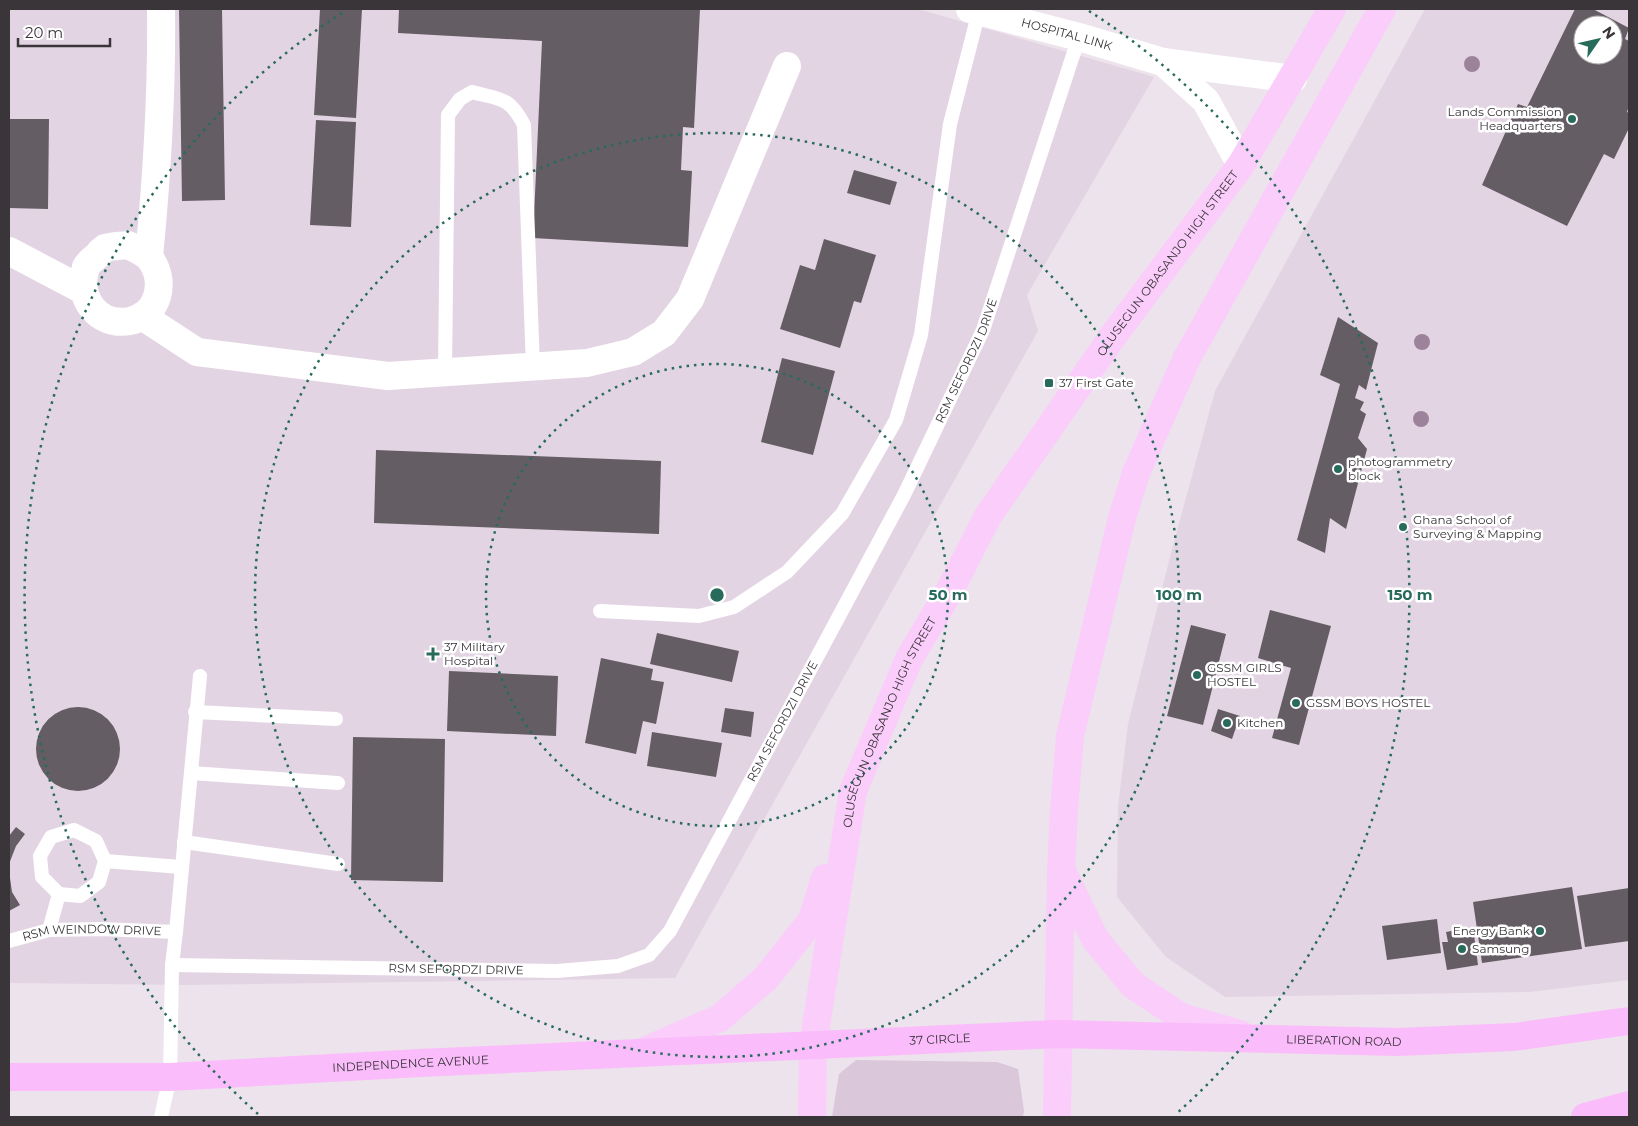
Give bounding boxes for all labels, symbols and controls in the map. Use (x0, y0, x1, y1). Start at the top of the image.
street label: HOSPITAL LINK (1020, 14, 1115, 54)
scale bar (18, 15, 110, 47)
north arrow (1573, 15, 1623, 65)
text: 20 m (25, 23, 63, 42)
text: N (1598, 23, 1619, 42)
place label: Lands Commission Headquarters (1448, 104, 1562, 133)
marker: Lands Commission Headquarters (1566, 113, 1578, 125)
street label: OLUSEGUN OBASANJO HIGH STREET (1093, 167, 1241, 359)
street label: RSM SEFORDZI DRIVE (932, 296, 1000, 425)
place label: 37 First Gate (1059, 375, 1134, 390)
marker: 37 First Gate (1043, 377, 1055, 389)
place label: photogrammetry block (1348, 454, 1453, 483)
marker: photogrammetry block (1332, 463, 1344, 475)
place label: Ghana School of Surveying & Mapping (1413, 512, 1542, 541)
marker: Ghana School of Surveying & Mapping (1397, 521, 1409, 533)
text: 50 m (928, 585, 968, 604)
text: 100 m (1156, 585, 1202, 604)
text: 150 m (1388, 585, 1432, 604)
centre of rings (708, 586, 726, 604)
street label: OLUSEGUN OBASANJO HIGH STREET (839, 614, 939, 829)
place label: 37 Military Hospital (444, 639, 505, 668)
marker: 37 Military Hospital (426, 647, 440, 661)
street label: RSM SEFORDZI DRIVE (744, 658, 821, 784)
place label: GSSM GIRLS HOSTEL (1207, 660, 1282, 689)
marker: GSSM GIRLS HOSTEL (1191, 669, 1203, 681)
place label: GSSM BOYS HOSTEL (1306, 695, 1430, 710)
marker: GSSM BOYS HOSTEL (1290, 697, 1302, 709)
place label: Kitchen (1237, 715, 1283, 730)
marker: Kitchen (1221, 717, 1233, 729)
street label: RSM WEINDOW DRIVE (20, 921, 162, 944)
place label: Energy Bank (1453, 923, 1531, 938)
marker: Energy Bank (1534, 925, 1546, 937)
place label: Samsung (1472, 941, 1529, 956)
marker: Samsung (1456, 943, 1468, 955)
street label: RSM SEFORDZI DRIVE (388, 960, 524, 977)
street label: 37 CIRCLE (909, 1030, 971, 1048)
street label: LIBERATION ROAD (1286, 1031, 1402, 1049)
street label: INDEPENDENCE AVENUE (332, 1052, 489, 1075)

